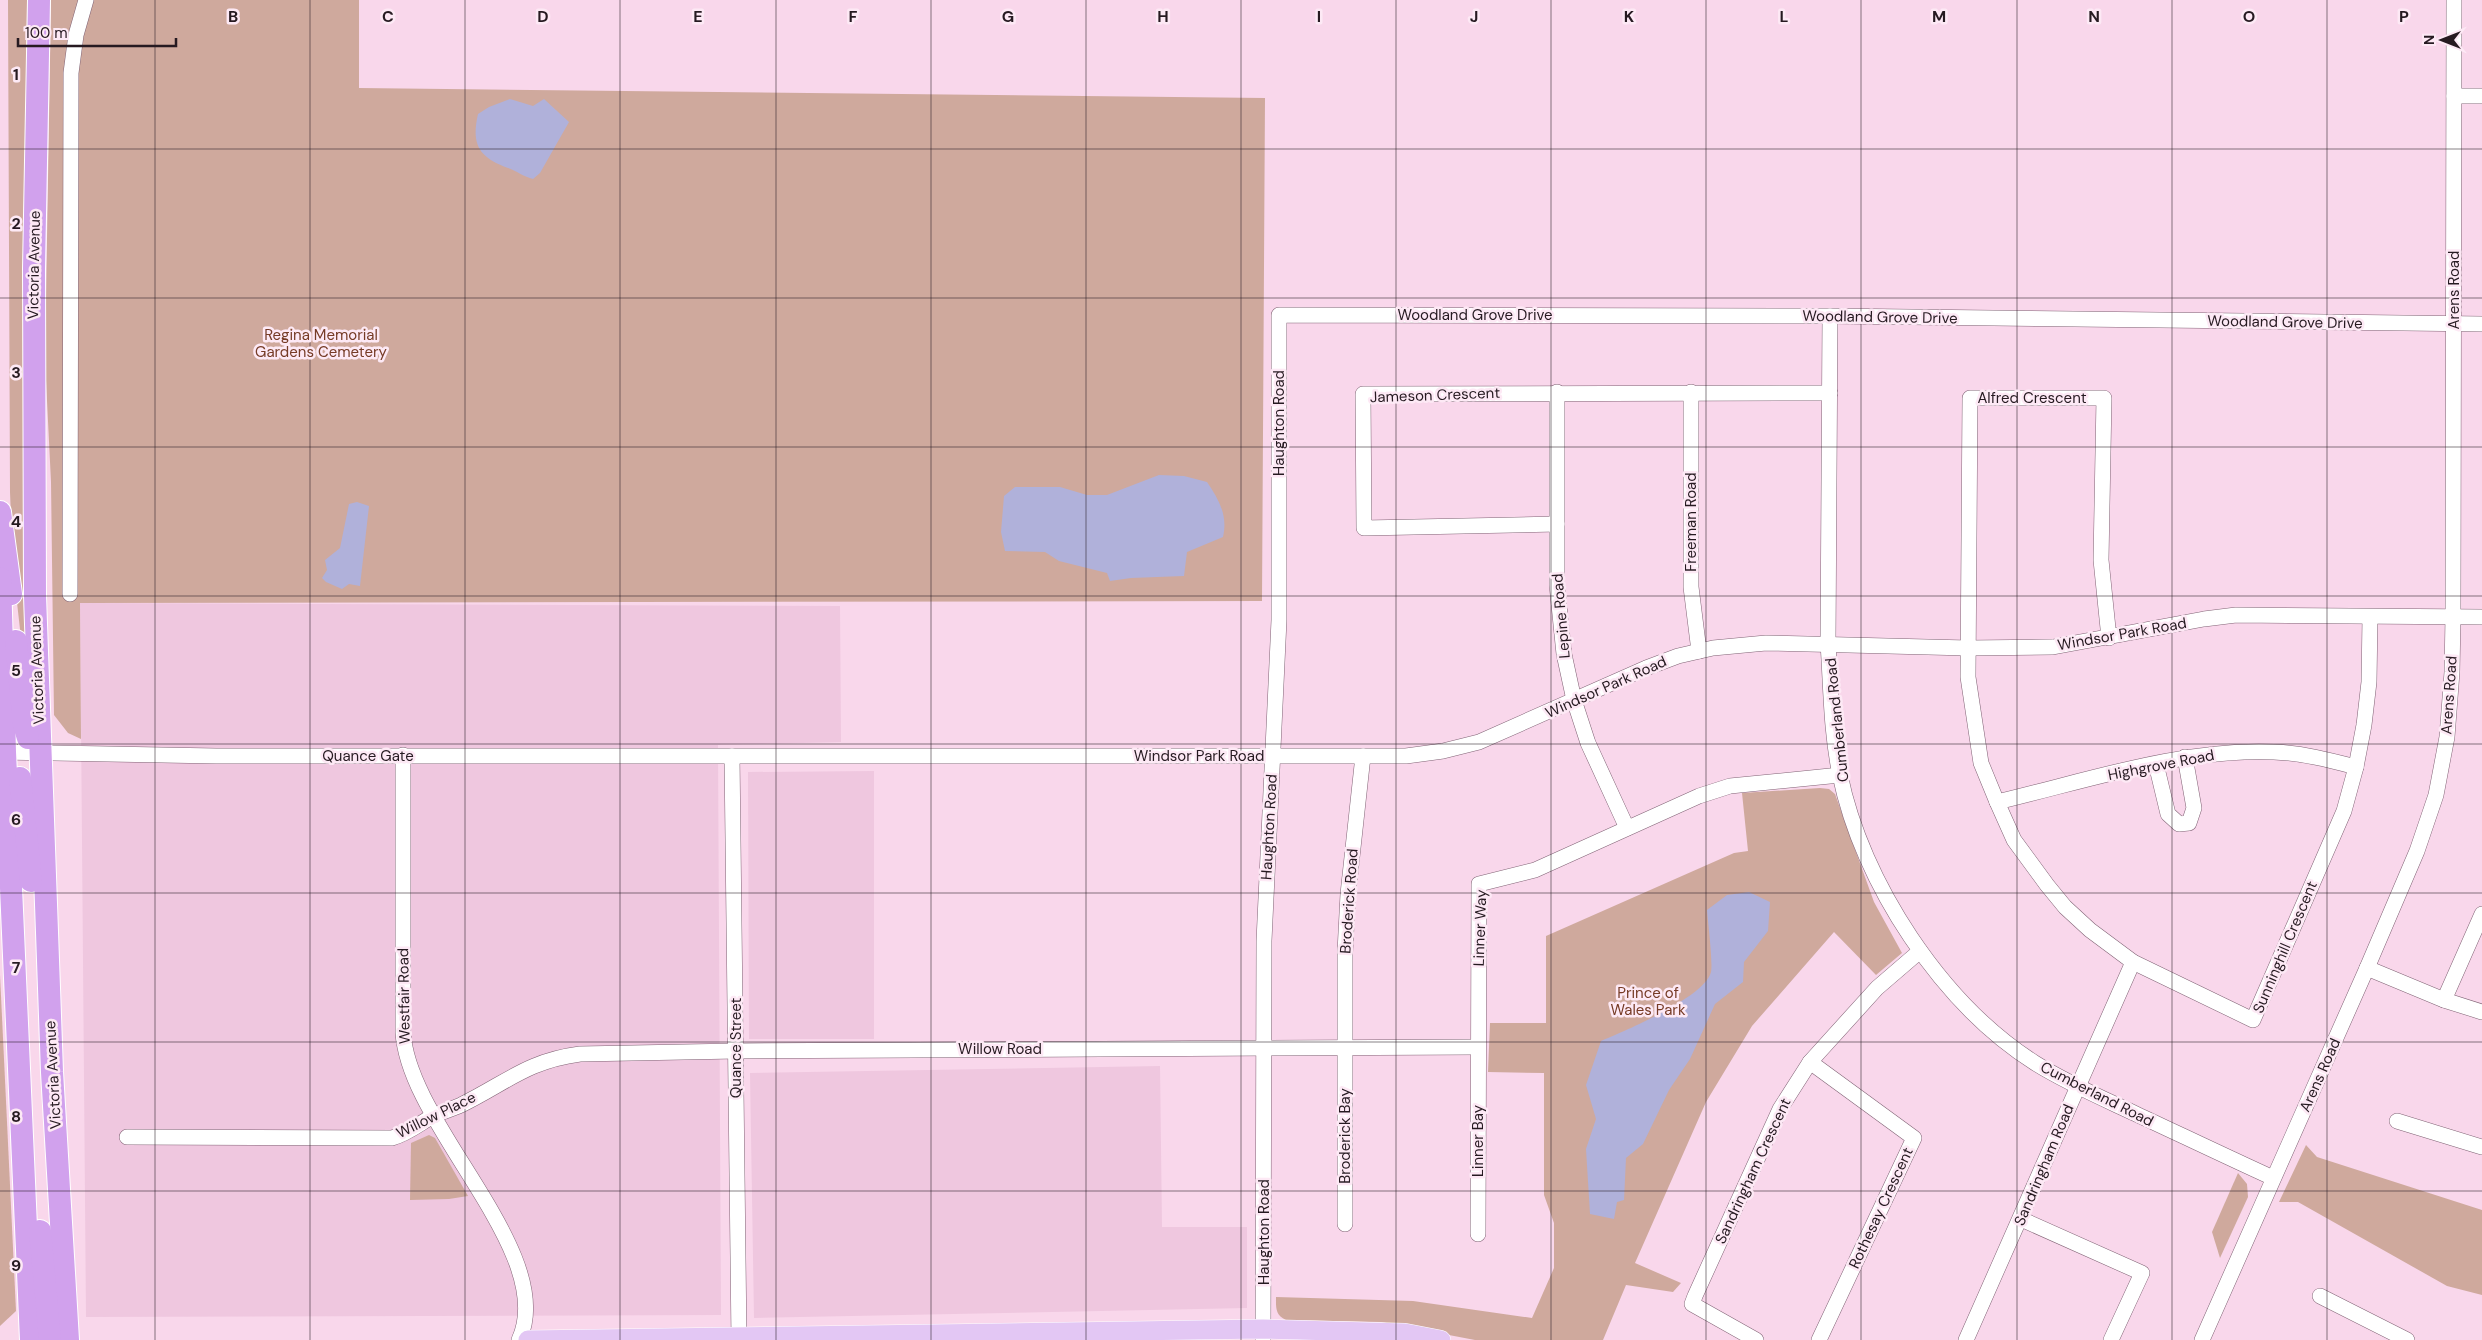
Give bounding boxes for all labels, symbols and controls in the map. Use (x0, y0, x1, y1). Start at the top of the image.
text: B (228, 6, 238, 27)
text: C (382, 6, 394, 27)
text: D (537, 6, 549, 27)
text: E (693, 6, 703, 27)
text: F (849, 6, 858, 27)
text: G (1002, 6, 1014, 27)
text: H (1157, 6, 1169, 27)
text: I (1317, 6, 1321, 27)
text: J (1470, 6, 1478, 27)
text: K (1624, 6, 1635, 27)
text: L (1780, 6, 1789, 27)
text: M (1932, 6, 1946, 27)
text: N (2088, 6, 2100, 27)
text: O (2243, 6, 2255, 27)
text: P (2399, 6, 2409, 27)
scale bar (18, 15, 175, 47)
north arrow (2417, 15, 2467, 65)
text: 100 m (25, 23, 68, 43)
text: N (2420, 35, 2438, 45)
text: 1 (13, 64, 19, 85)
street label: Victoria Avenue (23, 210, 45, 320)
text: 2 (11, 213, 21, 234)
street label: Arens Road (2444, 251, 2464, 329)
street label: Woodland Grove Drive (1397, 305, 1553, 325)
street label: Woodland Grove Drive (1802, 306, 1958, 328)
street label: Woodland Grove Drive (2207, 311, 2363, 333)
park label: Regina Memorial Gardens Cemetery (255, 325, 388, 362)
text: 3 (11, 362, 21, 383)
street label: Haughton Road (1269, 370, 1289, 476)
street label: Jameson Crescent (1370, 383, 1501, 407)
street label: Alfred Crescent (1977, 388, 2087, 408)
street label: Freeman Road (1681, 472, 1701, 572)
text: 4 (11, 511, 21, 532)
street label: Lepine Road (1547, 573, 1575, 659)
street label: Windsor Park Road (2056, 613, 2188, 655)
street label: Victoria Avenue (25, 615, 49, 725)
street label: Windsor Park Road (1542, 651, 1670, 723)
street label: Arens Road (2436, 655, 2462, 735)
street label: Cumberland Road (1821, 657, 1853, 783)
text: 5 (11, 660, 21, 681)
street label: Highgrove Road (2106, 745, 2216, 785)
street label: Quance Gate (322, 746, 414, 766)
street label: Windsor Park Road (1134, 746, 1264, 766)
street label: Haughton Road (1256, 774, 1282, 880)
text: 6 (11, 809, 21, 830)
street label: Broderick Road (1335, 848, 1363, 954)
street label: Sunninghill Crescent (2248, 878, 2322, 1016)
street label: Linner Way (1469, 889, 1491, 967)
street label: Westfair Road (393, 948, 415, 1044)
text: 7 (12, 957, 21, 978)
park label: Prince of Wales Park (1611, 983, 1686, 1020)
street label: Quance Street (726, 998, 746, 1098)
street label: Victoria Avenue (40, 1020, 66, 1130)
street label: Arens Road (2295, 1035, 2345, 1115)
street label: Willow Road (958, 1039, 1042, 1059)
street label: Cumberland Road (2037, 1057, 2157, 1131)
street label: Willow Place (393, 1087, 479, 1143)
street label: Broderick Bay (1335, 1087, 1355, 1184)
street label: Sandringham Crescent (1710, 1095, 1796, 1247)
street label: Sandringham Road (2009, 1101, 2079, 1229)
street label: Linner Bay (1468, 1104, 1488, 1177)
text: 8 (11, 1106, 21, 1127)
street label: Rothesay Crescent (1844, 1144, 1918, 1272)
street label: Haughton Road (1254, 1179, 1274, 1285)
text: 9 (11, 1255, 21, 1276)

